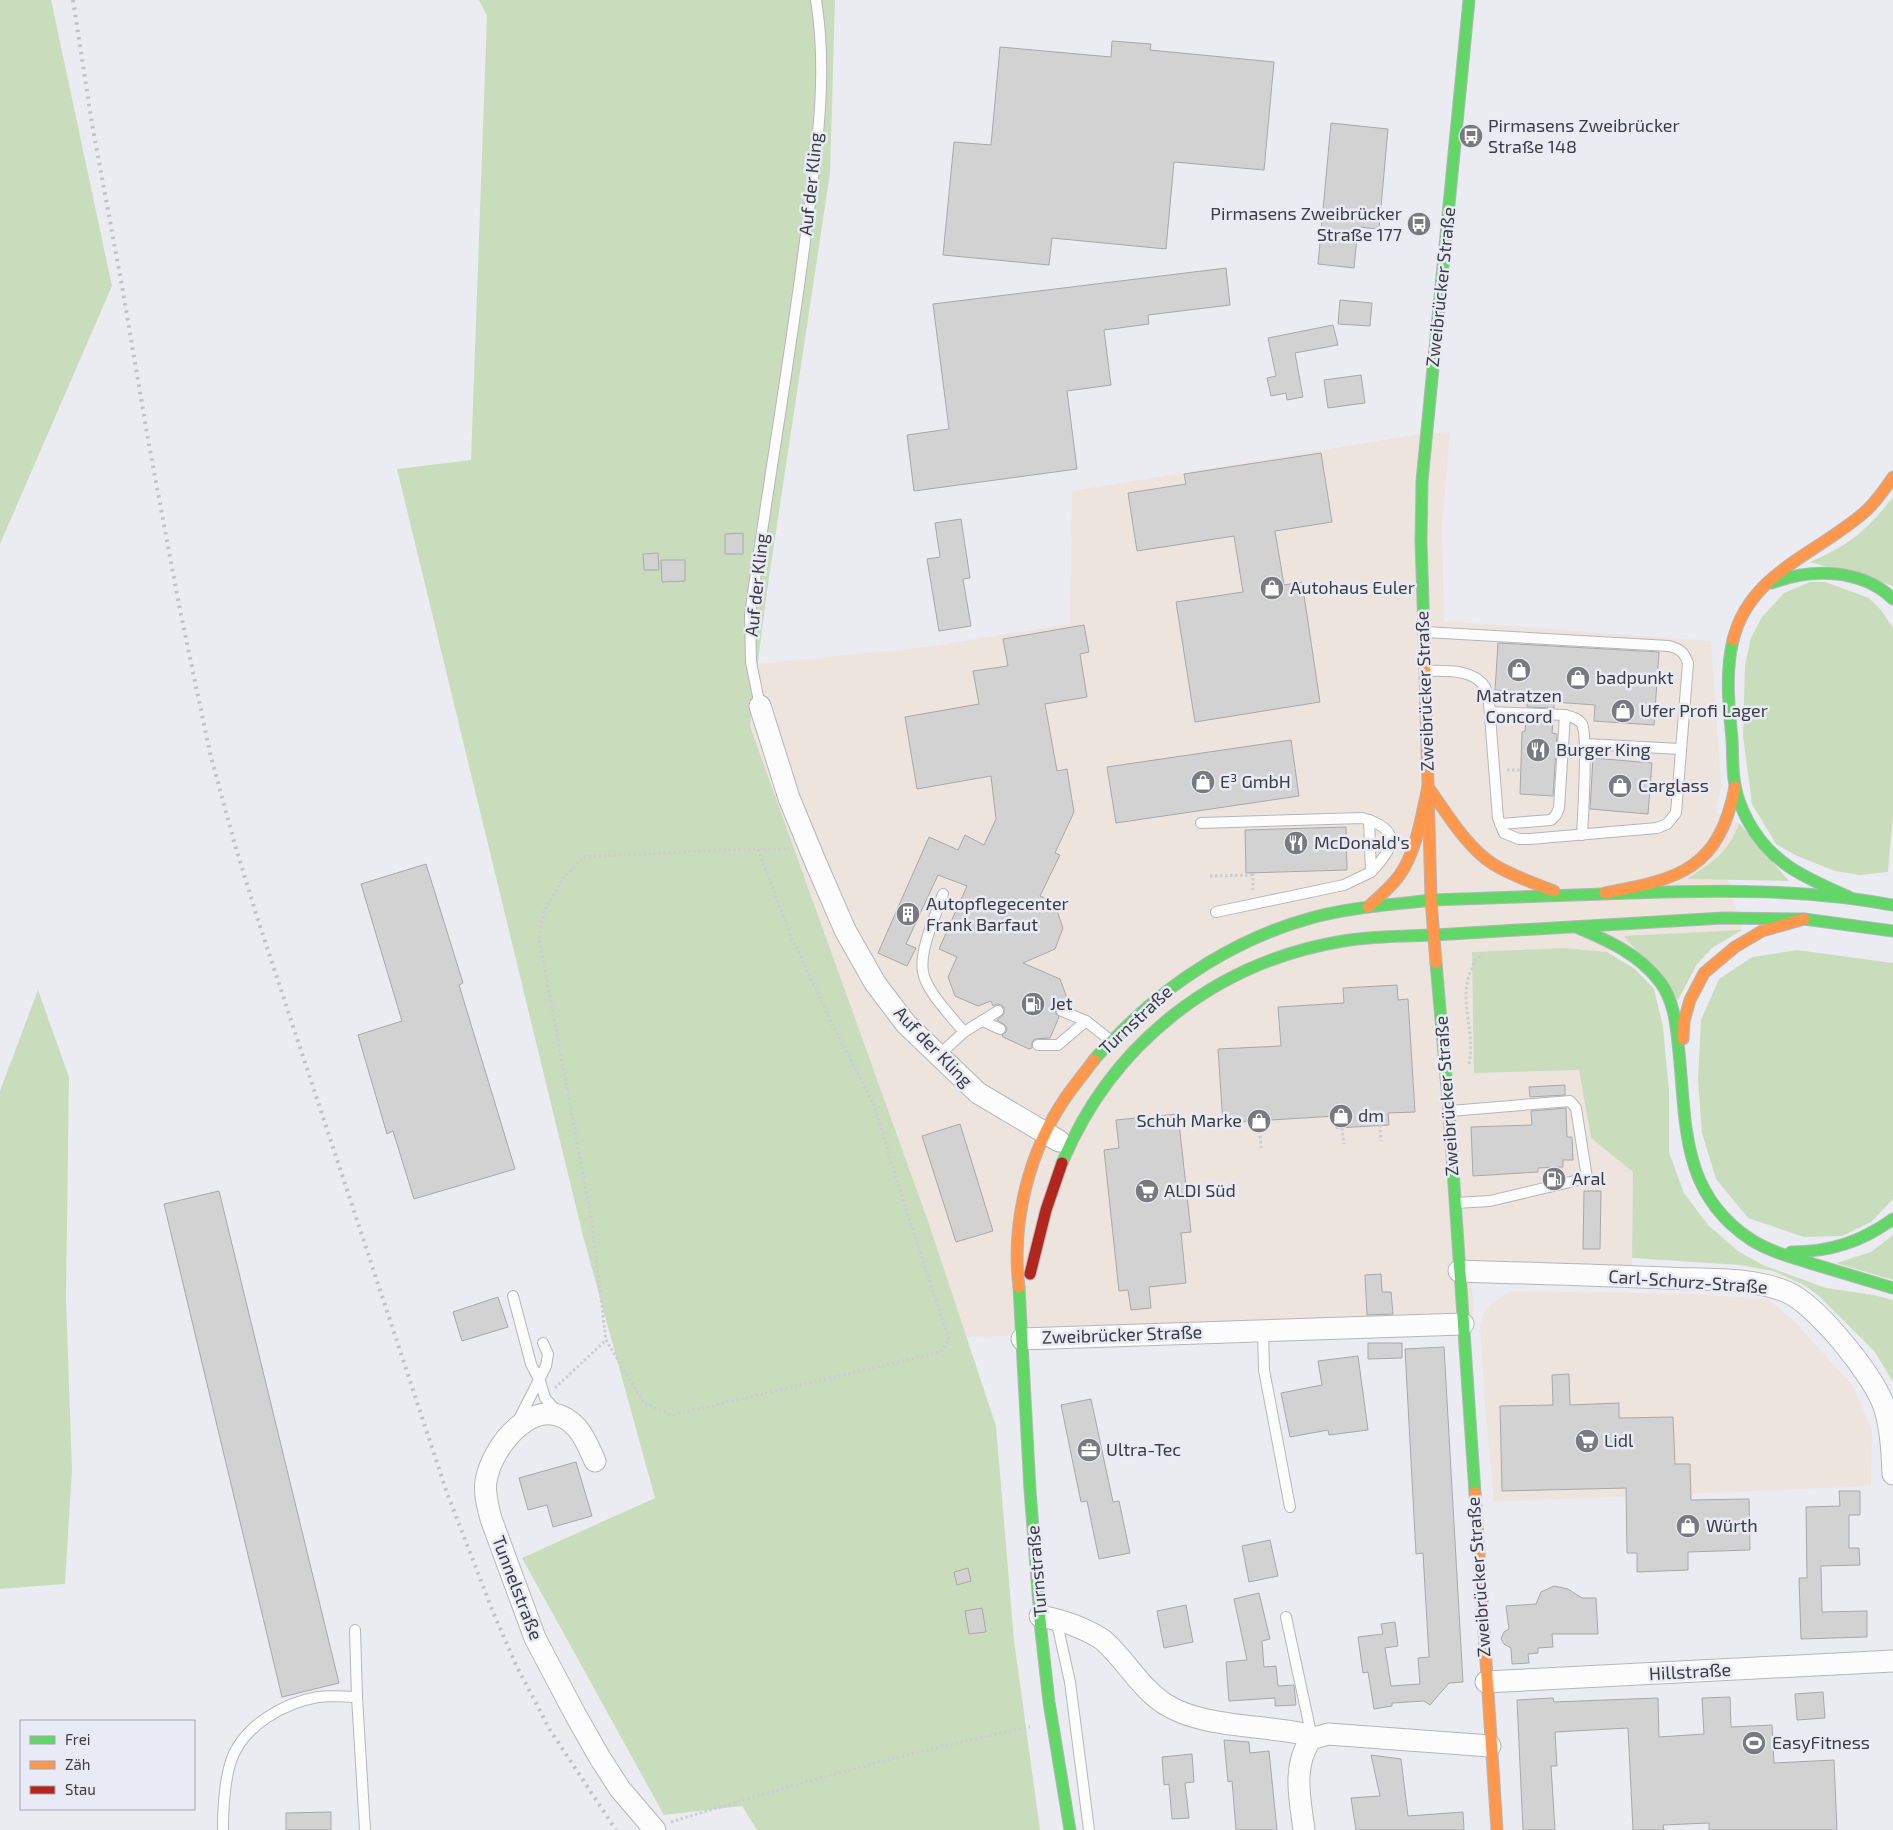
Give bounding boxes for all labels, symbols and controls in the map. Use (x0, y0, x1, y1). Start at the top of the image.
place label: Pirmasens Zweibrücker Straße 148 (1488, 114, 1680, 157)
bus stop icon: Pirmasens Zweibrücker Straße 148 (1458, 123, 1484, 149)
street label: Auf der Kling (794, 131, 826, 237)
place label: Pirmasens Zweibrücker Straße 177 (1210, 202, 1402, 245)
street label: Zweibrücker Straße (1421, 206, 1459, 368)
bus stop icon: Pirmasens Zweibrücker Straße 177 (1406, 211, 1432, 237)
street label: Auf der Kling (740, 532, 772, 638)
shop icon: Autohaus Euler (1259, 575, 1285, 601)
place label: Autohaus Euler (1290, 576, 1415, 598)
street label: Zweibrücker Straße (1410, 610, 1438, 772)
shop icon: Matratzen Concord (1506, 657, 1532, 683)
shop icon: badpunkt (1565, 665, 1591, 691)
place label: badpunkt (1596, 666, 1674, 688)
place label: Matratzen Concord (1476, 684, 1562, 727)
shop icon: Ufer Profi Lager (1610, 698, 1636, 724)
place label: Ufer Profi Lager (1640, 699, 1768, 721)
restaurant icon: Burger King (1525, 737, 1551, 763)
place label: Burger King (1556, 738, 1651, 760)
shop icon: E³ GmbH (1190, 769, 1216, 795)
place label: E³ GmbH (1220, 770, 1291, 792)
shop icon: Carglass (1607, 773, 1633, 799)
place label: Carglass (1638, 774, 1709, 796)
restaurant icon: McDonald's (1283, 830, 1309, 856)
place label: McDonald's (1314, 831, 1410, 853)
place label: Autopflegecenter Frank Barfaut (926, 892, 1069, 935)
building icon: Autopflegecenter Frank Barfaut (895, 901, 921, 927)
street label: Turnstraße (1094, 980, 1176, 1059)
fuel station icon: Jet (1020, 991, 1046, 1017)
place label: Jet (1050, 992, 1073, 1014)
street label: Auf der Kling (890, 1001, 978, 1091)
street label: Zweibrücker Straße (1429, 1015, 1463, 1177)
shop icon: dm (1328, 1103, 1354, 1129)
place label: dm (1358, 1104, 1384, 1126)
shop icon: Schuh Marke (1246, 1108, 1272, 1134)
place label: Schuh Marke (1136, 1109, 1242, 1131)
fuel station icon: Aral (1541, 1166, 1567, 1192)
place label: Aral (1572, 1167, 1606, 1189)
supermarket icon: ALDI Süd (1134, 1178, 1160, 1204)
place label: ALDI Süd (1164, 1179, 1236, 1201)
street label: Carl-Schurz-Straße (1608, 1264, 1768, 1298)
street label: Zweibrücker Straße (1041, 1320, 1203, 1348)
supermarket icon: Lidl (1574, 1428, 1600, 1454)
place label: Lidl (1604, 1429, 1634, 1451)
office icon: Ultra-Tec (1076, 1437, 1102, 1463)
place label: Ultra-Tec (1106, 1438, 1181, 1460)
street label: Zweibrücker Straße (1461, 1496, 1495, 1658)
shop icon: Würth (1675, 1513, 1701, 1539)
place label: Würth (1706, 1514, 1758, 1536)
street label: Turnstraße (1021, 1524, 1051, 1618)
street label: Tunnelstraße (488, 1532, 548, 1643)
street label: Hillstraße (1648, 1658, 1732, 1684)
legend (20, 1720, 195, 1810)
text: Frei (65, 1730, 90, 1748)
sports icon: EasyFitness (1741, 1730, 1767, 1756)
place label: EasyFitness (1772, 1731, 1870, 1753)
text: Zäh (65, 1755, 90, 1773)
text: Stau (65, 1780, 96, 1798)

